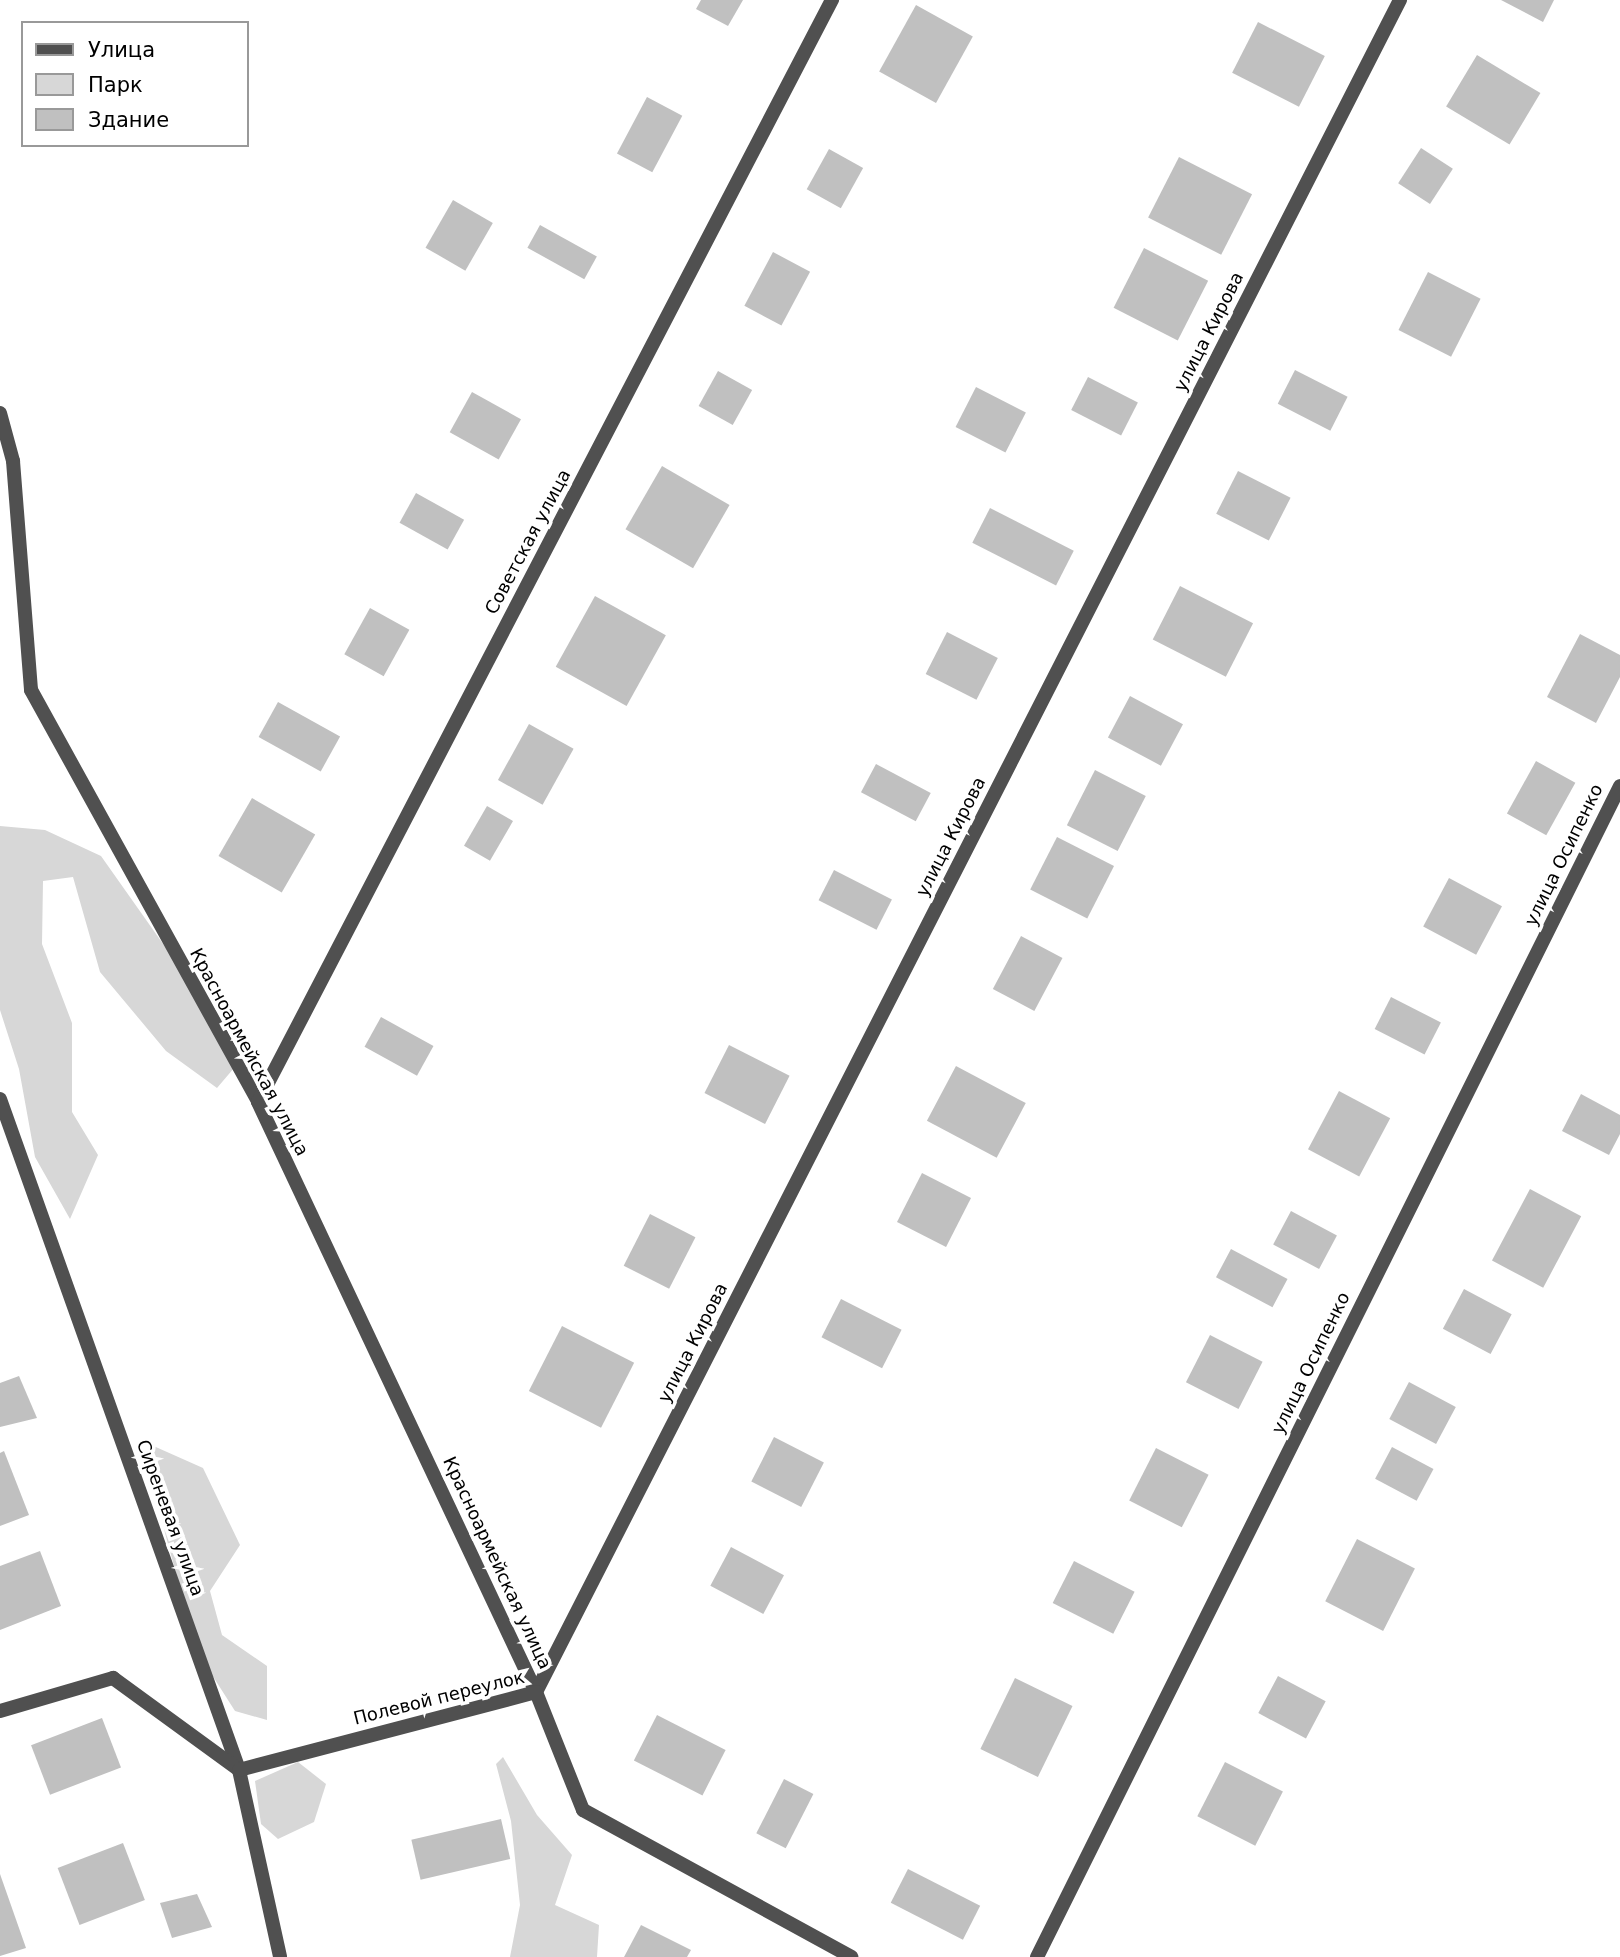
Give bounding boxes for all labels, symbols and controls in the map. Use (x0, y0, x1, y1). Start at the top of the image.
legend (21, 21, 248, 147)
text: Улица (88, 38, 155, 62)
text: Парк (88, 73, 143, 97)
text: Здание (88, 108, 169, 132)
street label: улица Кирова (1170, 269, 1248, 395)
street label: Советская улица (481, 466, 575, 618)
street label: улица Кирова (912, 774, 990, 900)
street label: улица Осипенко (1520, 781, 1608, 929)
street label: Красноармейская улица (185, 944, 313, 1160)
street label: улица Кирова (654, 1280, 732, 1406)
street label: улица Осипенко (1267, 1289, 1355, 1437)
street label: Сиреневая улица (132, 1437, 208, 1599)
street label: Красноармейская улица (438, 1453, 556, 1673)
street label: Полевой переулок (351, 1666, 527, 1730)

